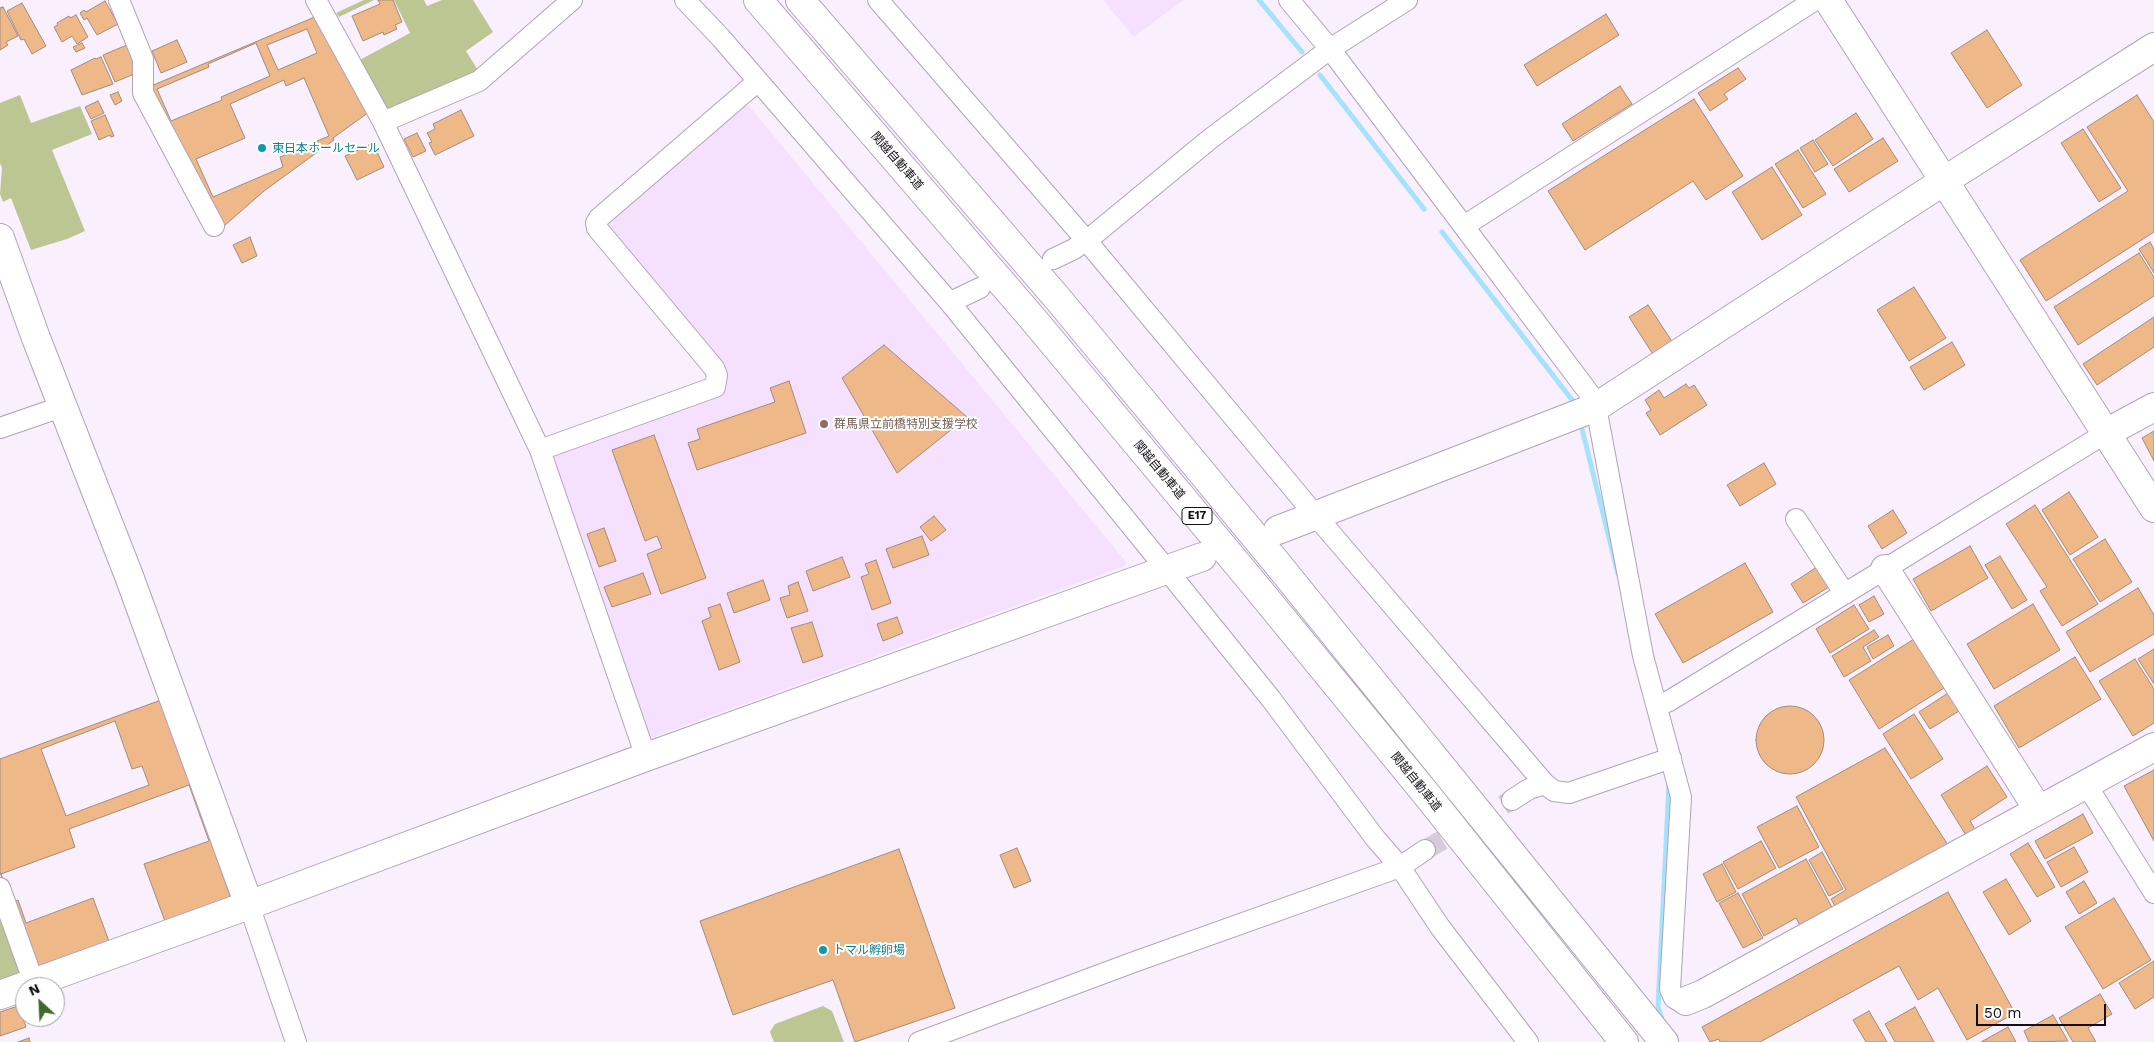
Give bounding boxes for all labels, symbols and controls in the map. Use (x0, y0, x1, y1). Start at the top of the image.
street label: 関越自動車道 (868, 129, 926, 193)
place label: 東日本ホールセール (272, 141, 380, 155)
marker: 東日本ホールセール (256, 142, 268, 154)
place label: 群馬県立前橋特別支援学校 (834, 417, 978, 431)
marker: 群馬県立前橋特別支援学校 (818, 418, 830, 430)
street label: 関越自動車道 (1130, 438, 1188, 502)
road number: E17 (1182, 508, 1212, 524)
street label: 関越自動車道 (1388, 749, 1444, 815)
place label: トマル孵卵場 (833, 943, 905, 957)
marker: トマル孵卵場 (817, 944, 829, 956)
north arrow (15, 977, 65, 1027)
text: N (26, 980, 42, 999)
scale bar (1979, 994, 2109, 1026)
text: 50 m (1984, 1004, 2021, 1022)

